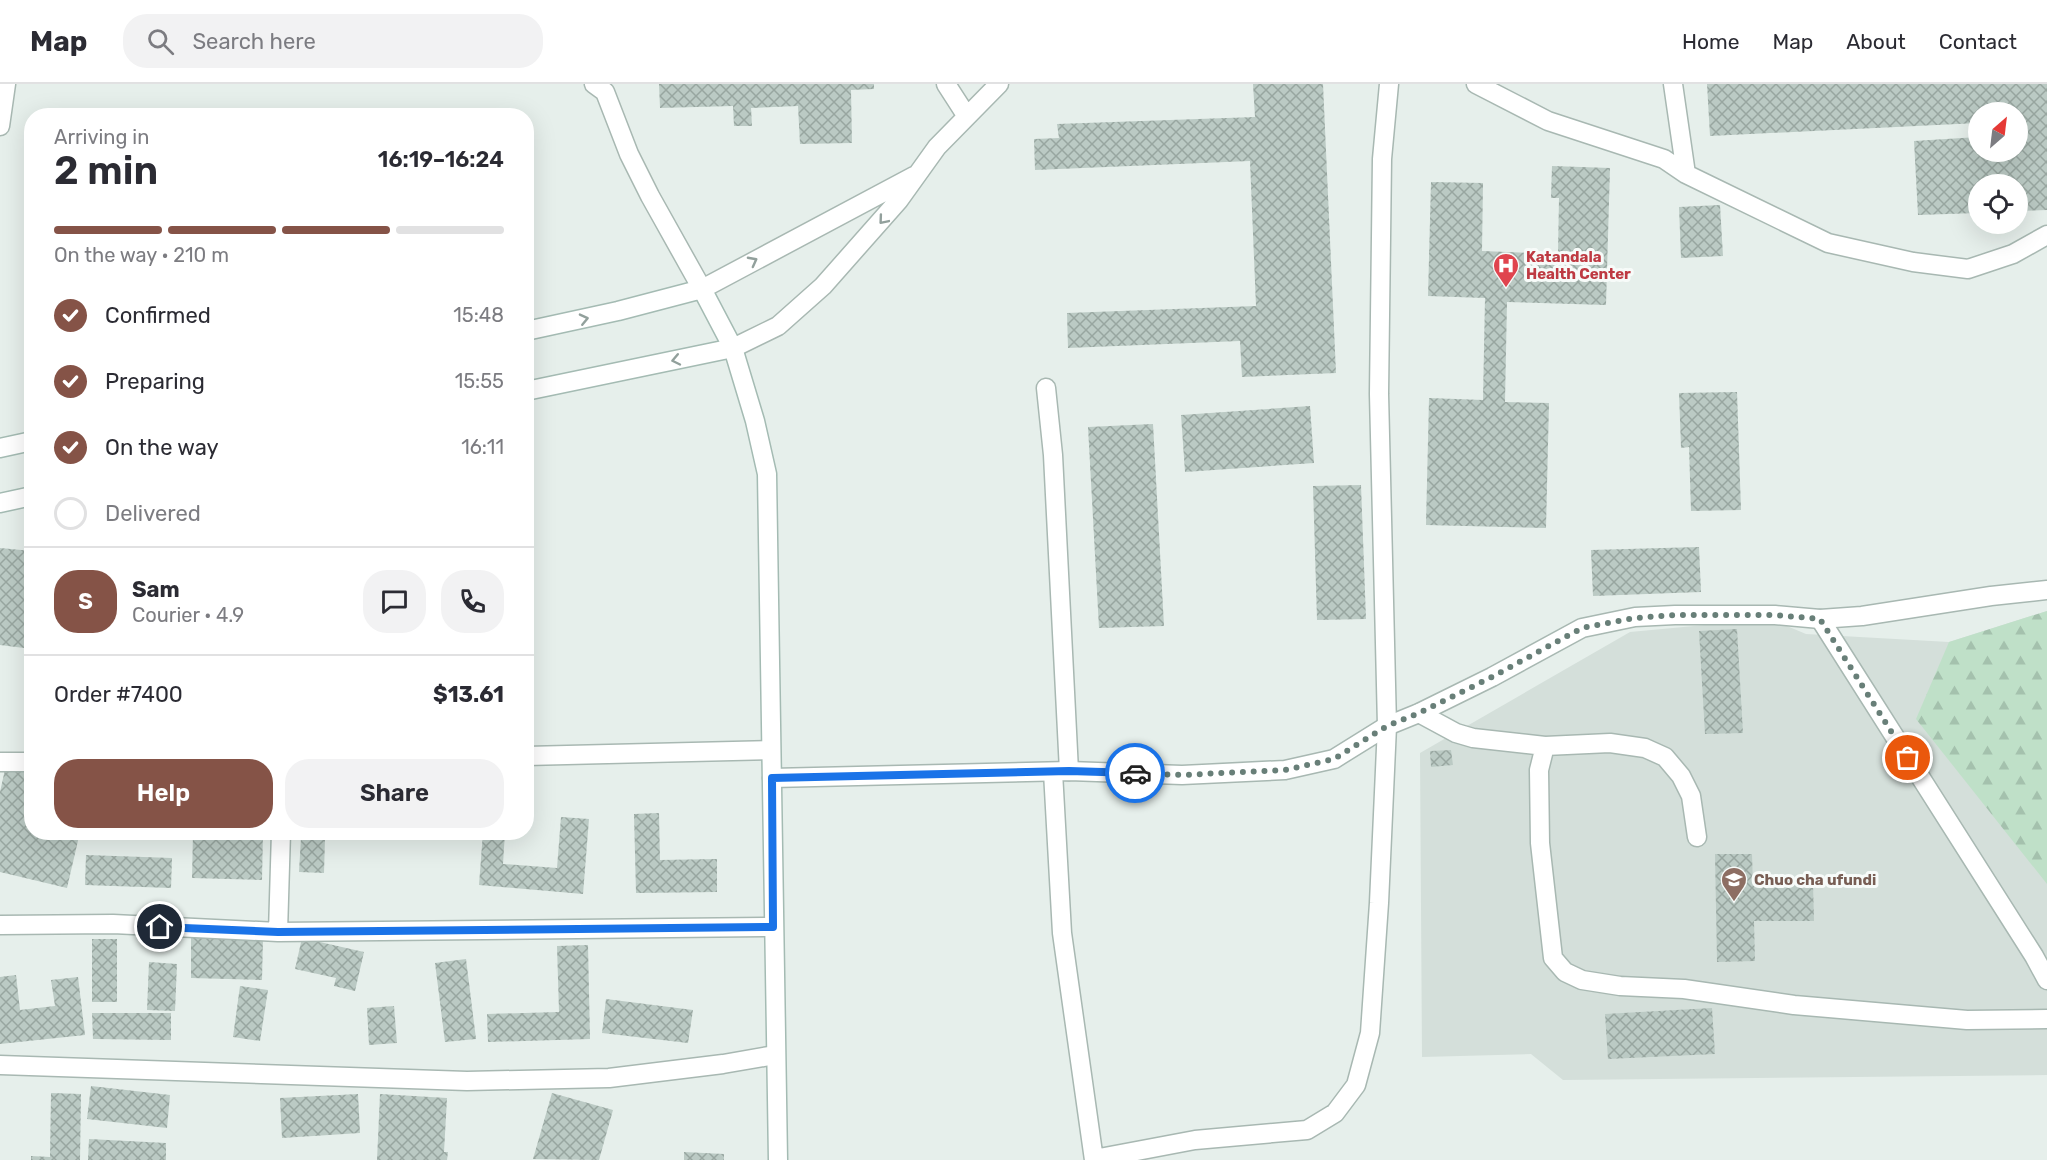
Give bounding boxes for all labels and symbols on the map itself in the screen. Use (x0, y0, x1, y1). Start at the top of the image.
north arrow (1968, 102, 2028, 162)
one-way arrow (879, 213, 890, 224)
place label: Katandala Health Center (1526, 248, 1631, 283)
hospital icon: Katandala Health Center (1491, 251, 1521, 289)
one-way arrow (747, 257, 758, 268)
one-way arrow (578, 313, 588, 326)
one-way arrow (671, 353, 681, 366)
pin (1882, 732, 1933, 783)
courier (1105, 743, 1165, 803)
school or university icon: Chuo cha ufundi (1719, 865, 1749, 903)
place label: Chuo cha ufundi (1754, 871, 1876, 889)
pin (134, 901, 185, 952)

